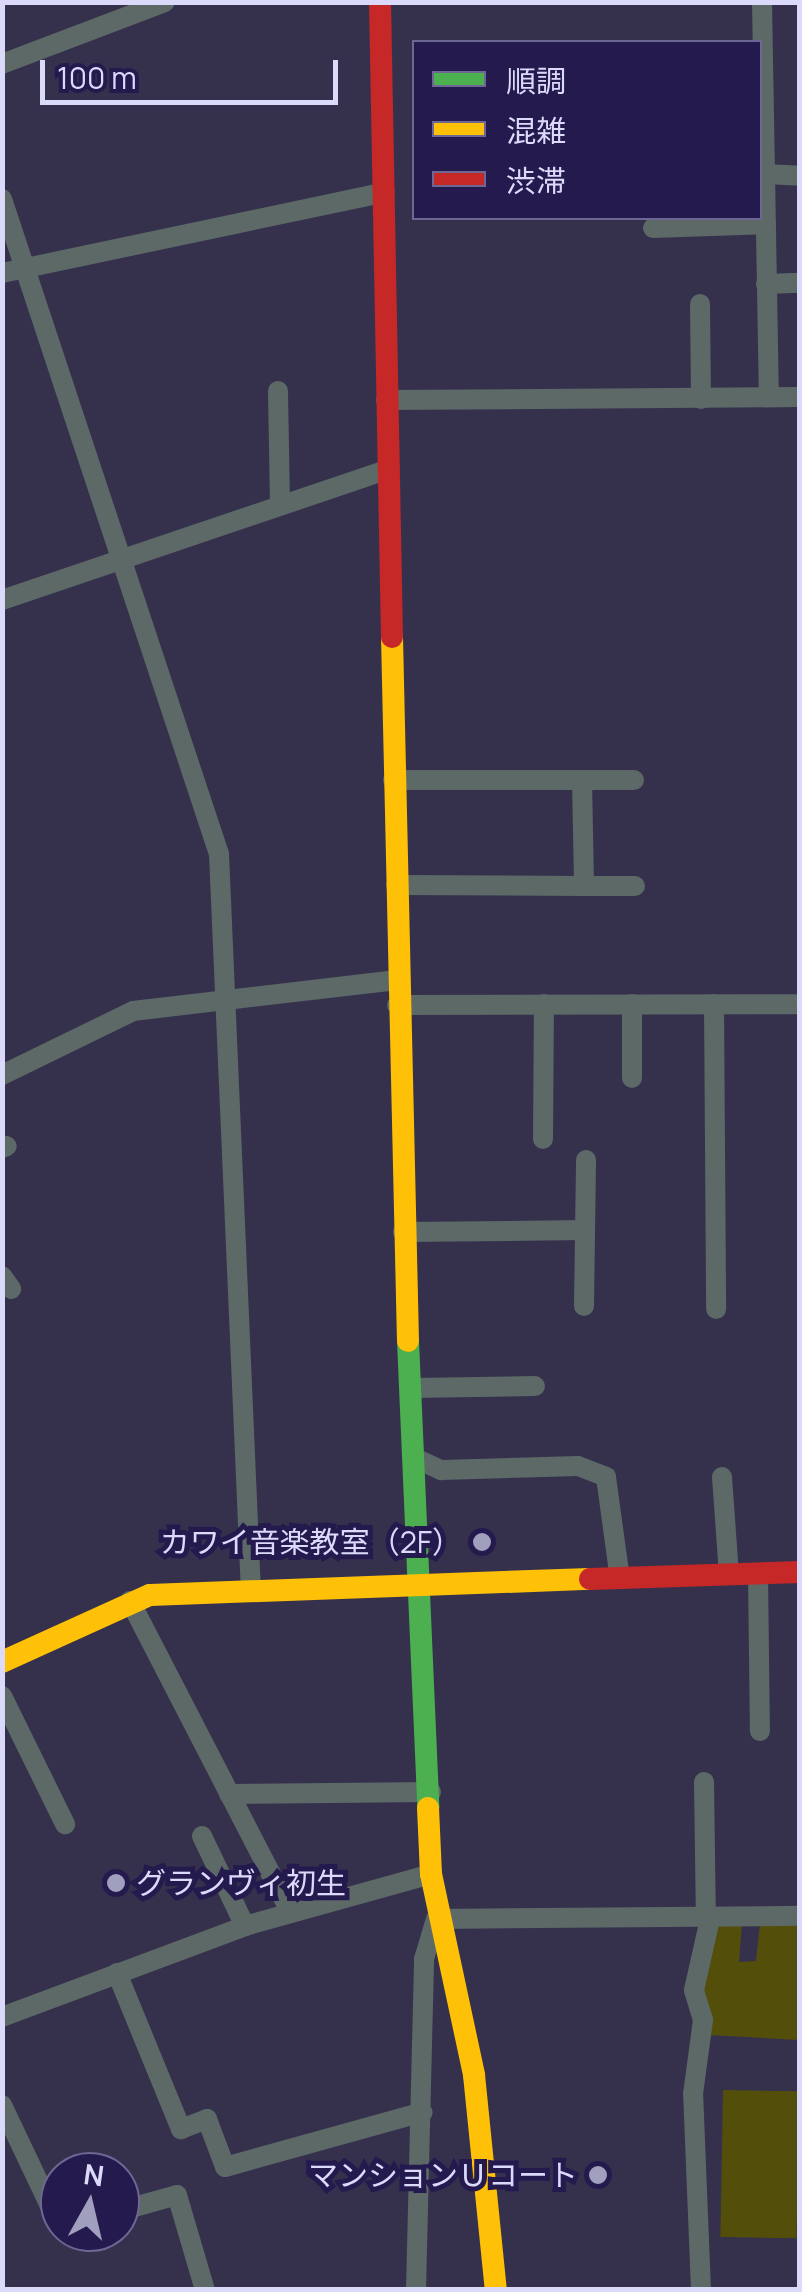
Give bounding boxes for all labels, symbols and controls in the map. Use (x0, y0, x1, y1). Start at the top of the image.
scale bar (45, 40, 342, 102)
legend (412, 40, 762, 220)
text: 100 m (57, 57, 137, 98)
text: 順調 (506, 60, 566, 101)
text: 混雑 (506, 110, 566, 151)
text: 渋滞 (506, 160, 566, 201)
place label: カワイ音楽教室（2F） (160, 1524, 462, 1560)
marker: カワイ音楽教室（2F） (471, 1531, 493, 1553)
place label: グランヴィ初生 (136, 1865, 346, 1901)
marker: グランヴィ初生 (105, 1872, 127, 1894)
north arrow (40, 2152, 140, 2252)
text: N (81, 2154, 106, 2194)
place label: マンションＵコート (308, 2157, 578, 2193)
marker: マンションＵコート (587, 2164, 609, 2186)

